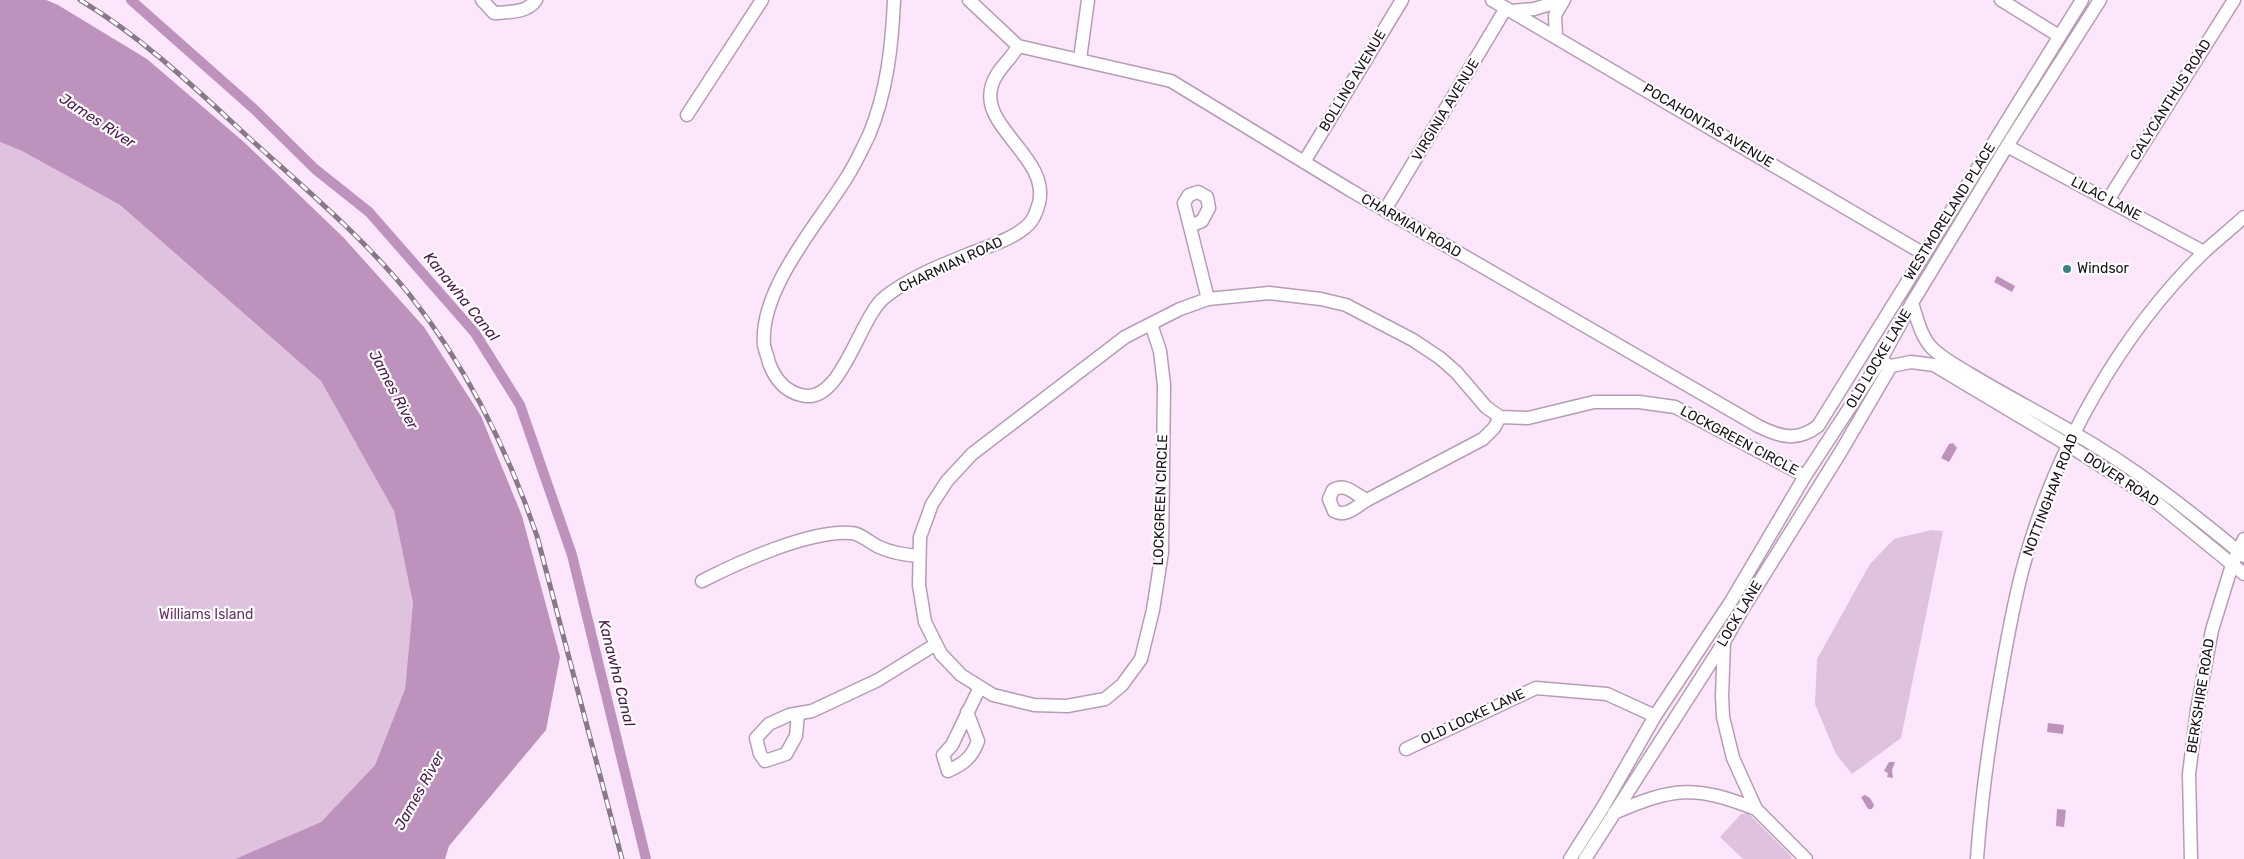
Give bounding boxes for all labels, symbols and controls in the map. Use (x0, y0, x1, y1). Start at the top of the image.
street label: BOLLING AVENUE (1316, 27, 1390, 135)
street label: CALYCANTHUS ROAD (2127, 36, 2215, 164)
street label: VIRGINIA AVENUE (1409, 56, 1483, 164)
street label: POCAHONTAS AVENUE (1640, 80, 1776, 172)
water label: James River (56, 90, 138, 152)
street label: WESTMORELAND PLACE (1901, 140, 1999, 284)
street label: LILAC LANE (2068, 174, 2144, 224)
street label: CHARMIAN ROAD (1358, 191, 1464, 261)
street label: CHARMIAN ROAD (896, 234, 1006, 296)
water label: Kanawha Canal (420, 249, 502, 345)
place label: Windsor (2077, 261, 2129, 277)
marker: Windsor (2061, 263, 2073, 275)
street label: OLD LOCKE LANE (1843, 306, 1915, 412)
water label: James River (365, 347, 421, 433)
street label: LOCKGREEN CIRCLE (1677, 403, 1801, 479)
street label: NOTTINGHAM ROAD (2020, 431, 2082, 559)
street label: LOCKGREEN CIRCLE (1150, 434, 1172, 566)
street label: DOVER ROAD (2080, 449, 2162, 511)
street label: LOCK LANE (1714, 578, 1766, 650)
park label: Williams Island (159, 607, 253, 623)
water label: Kanawha Canal (594, 618, 638, 728)
street label: BERKSHIRE ROAD (2184, 637, 2218, 755)
street label: OLD LOCKE LANE (1418, 686, 1528, 748)
water label: James River (391, 749, 449, 833)

